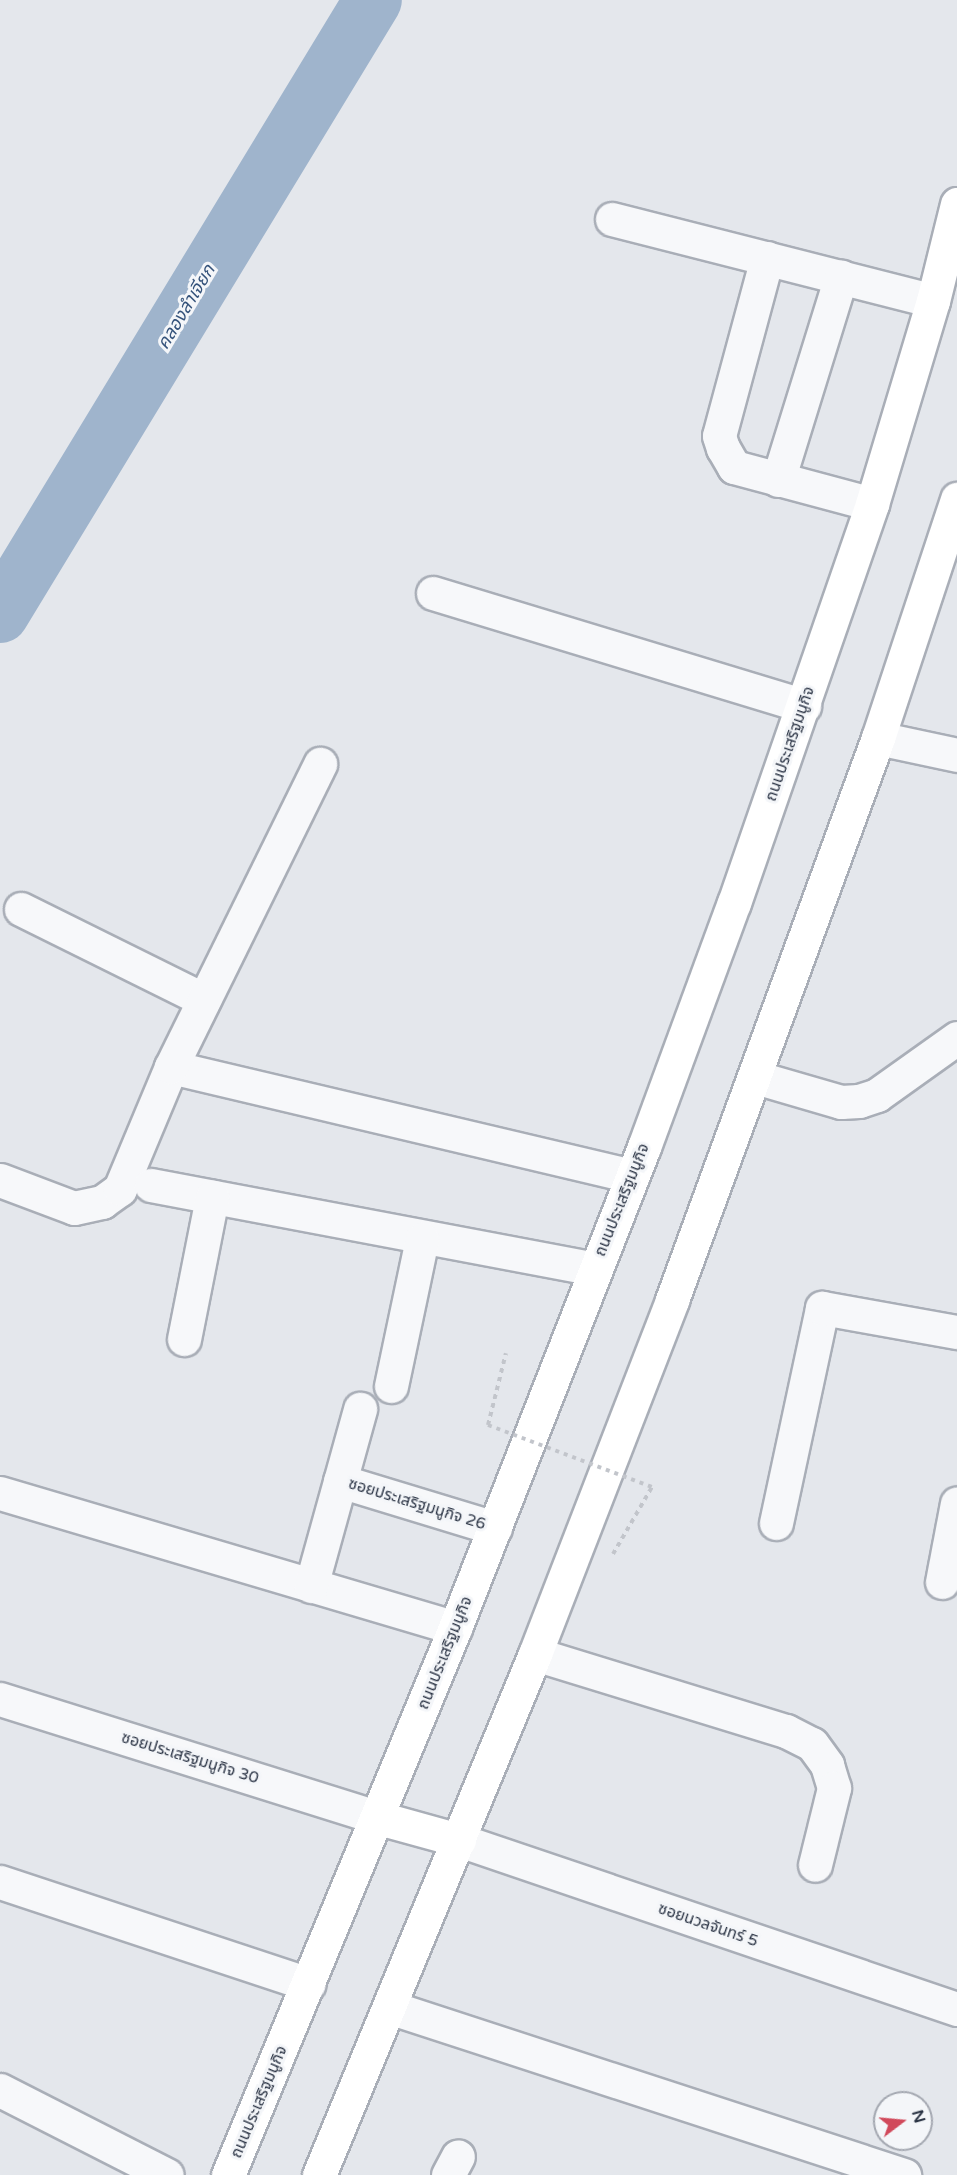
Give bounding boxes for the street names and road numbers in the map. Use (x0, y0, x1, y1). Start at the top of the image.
street label: ถนนประเสริฐมนูกิจ (761, 684, 819, 804)
street label: ถนนประเสริฐมนูกิจ (591, 1141, 653, 1259)
street label: ซอยประเสริฐมนูกิจ 26 (346, 1474, 488, 1534)
street label: ถนนประเสริฐมนูกิจ (414, 1594, 476, 1712)
street label: ซอยประเสริฐมนูกิจ 30 (119, 1728, 261, 1788)
street label: ซอยนวลจันทร์ 5 (655, 1899, 761, 1951)
street label: ถนนประเสริฐมนูกิจ (227, 2043, 291, 2161)

